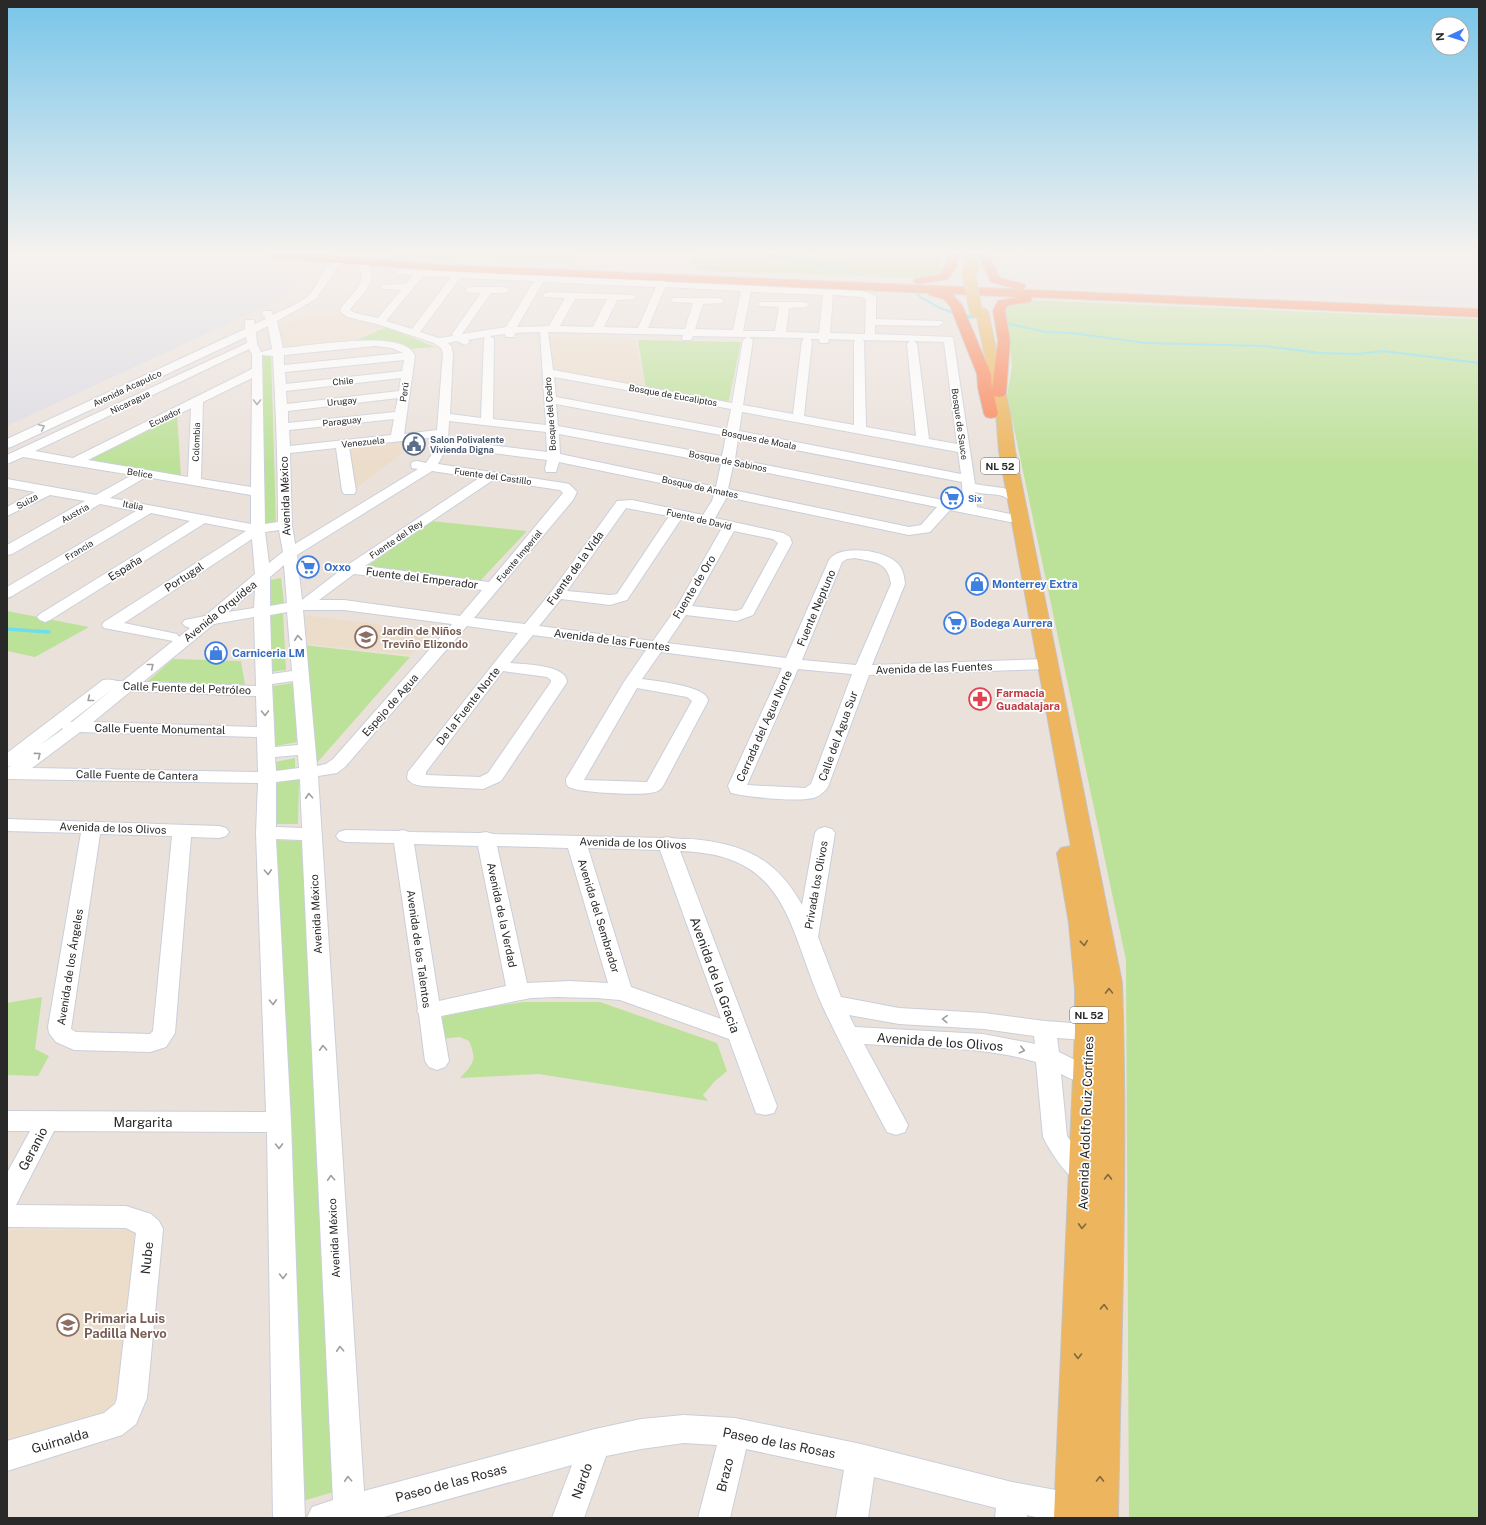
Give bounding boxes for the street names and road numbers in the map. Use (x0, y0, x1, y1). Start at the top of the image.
street label: Avenida Acapulco (91, 367, 163, 409)
street label: Chile (332, 374, 354, 388)
street label: Bosque del Cedro (542, 377, 558, 451)
street label: Perú (397, 382, 411, 402)
street label: Bosque de Eucaliptos (628, 382, 719, 408)
street label: Nicaragua (108, 388, 152, 416)
street label: Bosque de Sauce (950, 388, 970, 460)
street label: Urugay (326, 394, 358, 408)
street label: Ecuador (147, 404, 183, 430)
street label: Paraguay (322, 413, 362, 429)
street label: Colombia (190, 422, 202, 462)
street label: Bosques de Moala (721, 426, 797, 452)
street label: Venezuela (341, 434, 385, 450)
street label: Bosque de Sabinos (688, 448, 768, 474)
street label: Avenida México (278, 456, 292, 536)
road number: NL 52 (981, 458, 1019, 474)
street label: Fuente del Castillo (454, 465, 532, 487)
street label: Belice (126, 466, 154, 480)
street label: Bosque de Amates (661, 474, 740, 501)
street label: Suiza (14, 491, 40, 511)
street label: Italia (122, 498, 144, 512)
street label: Austria (59, 501, 91, 525)
street label: Fuente de David (665, 506, 733, 532)
street label: Fuente del Rey (367, 517, 425, 561)
street label: Fuente Imperial (494, 527, 544, 585)
street label: Fuente de la Vida (544, 529, 606, 607)
street label: Francia (63, 537, 95, 563)
street label: España (106, 553, 144, 583)
street label: Fuente de Oro (670, 553, 718, 621)
street label: Portugal (162, 560, 206, 594)
street label: Fuente del Emperador (365, 565, 479, 591)
street label: Fuente Neptuno (794, 568, 838, 648)
street label: Avenida Orquídea (181, 578, 259, 644)
street label: Avenida de las Fuentes (553, 627, 671, 653)
street label: Avenida de las Fuentes (875, 660, 993, 676)
street label: De la Fuente Norte (434, 665, 502, 747)
street label: Cerrada del Agua Norte (734, 668, 794, 784)
street label: Espejo de Agua (360, 671, 420, 739)
street label: Calle Fuente del Petróleo (123, 680, 251, 696)
street label: Calle del Agua Sur (816, 689, 860, 783)
street label: Calle Fuente Monumental (94, 722, 226, 736)
street label: Calle Fuente de Cantera (76, 768, 198, 782)
street label: Avenida de los Olivos (59, 820, 167, 836)
street label: Avenida de los Olivos (579, 835, 687, 851)
street label: Privada los Olivos (802, 839, 830, 930)
street label: Avenida del Sembrador (576, 857, 622, 975)
street label: Avenida de la Verdad (485, 862, 519, 968)
street label: Avenida México (308, 874, 324, 954)
street label: Avenida de los Talentos (405, 889, 433, 1009)
street label: Avenida de los Ángeles (54, 907, 85, 1026)
street label: Avenida de la Gracia (687, 915, 743, 1035)
road number: NL 52 (1070, 1007, 1108, 1023)
street label: Avenida de los Olivos (876, 1030, 1004, 1054)
street label: Avenida Adolfo Ruiz Cortínes (1075, 1036, 1097, 1210)
street label: Margarita (113, 1115, 173, 1130)
street label: Geranio (15, 1125, 51, 1173)
street label: Avenida México (326, 1198, 342, 1278)
street label: Nube (138, 1241, 156, 1275)
street label: Paseo de las Rosas (721, 1425, 837, 1461)
street label: Guirnalda (30, 1426, 90, 1456)
street label: Brazo (714, 1457, 736, 1493)
street label: Paseo de las Rosas (394, 1461, 508, 1505)
street label: Nardo (569, 1461, 595, 1501)

